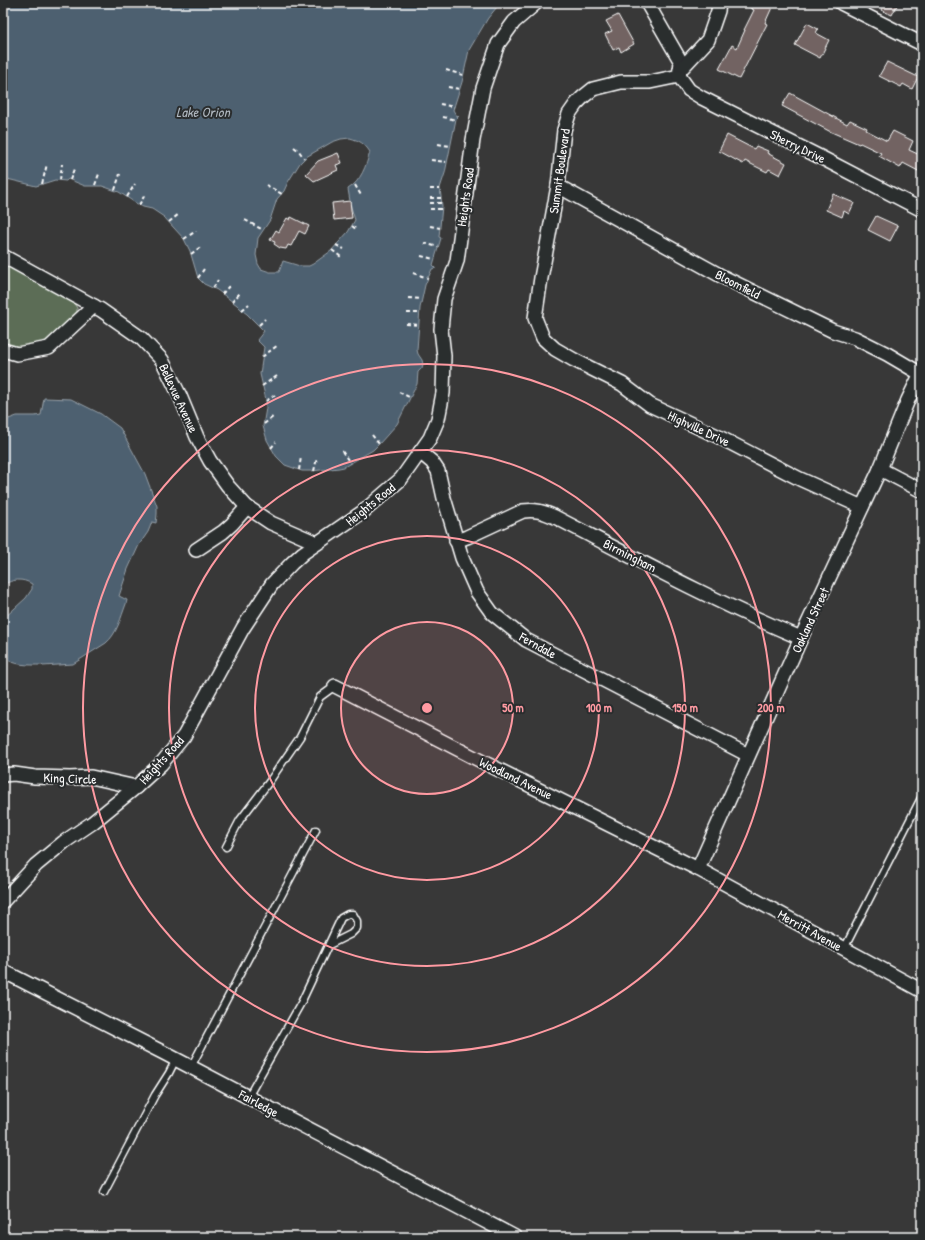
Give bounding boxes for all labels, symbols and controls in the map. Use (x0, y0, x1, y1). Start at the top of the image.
water label: Lake Orion (176, 102, 231, 121)
street label: Sherry Drive (767, 125, 829, 167)
street label: Summit Boulevard (544, 128, 574, 214)
street label: Heights Road (452, 166, 478, 228)
street label: Bloomfield (712, 265, 764, 303)
street label: Bellevue Avenue (155, 361, 203, 435)
street label: Highville Drive (665, 406, 733, 450)
street label: Heights Road (341, 478, 399, 530)
street label: Birmingham (600, 534, 660, 576)
street label: Oakland Street (787, 584, 833, 656)
street label: Ferndale (515, 627, 560, 663)
text: 50 m (502, 699, 524, 716)
text: 100 m (586, 699, 612, 716)
text: 150 m (672, 699, 698, 716)
text: 200 m (757, 699, 785, 716)
centre of rings (420, 701, 434, 715)
street label: Heights Road (135, 732, 187, 788)
street label: Woodland Avenue (477, 753, 555, 803)
street label: King Circle (43, 768, 97, 788)
street label: Merritt Avenue (775, 905, 845, 955)
street label: Fairledge (235, 1085, 282, 1121)

